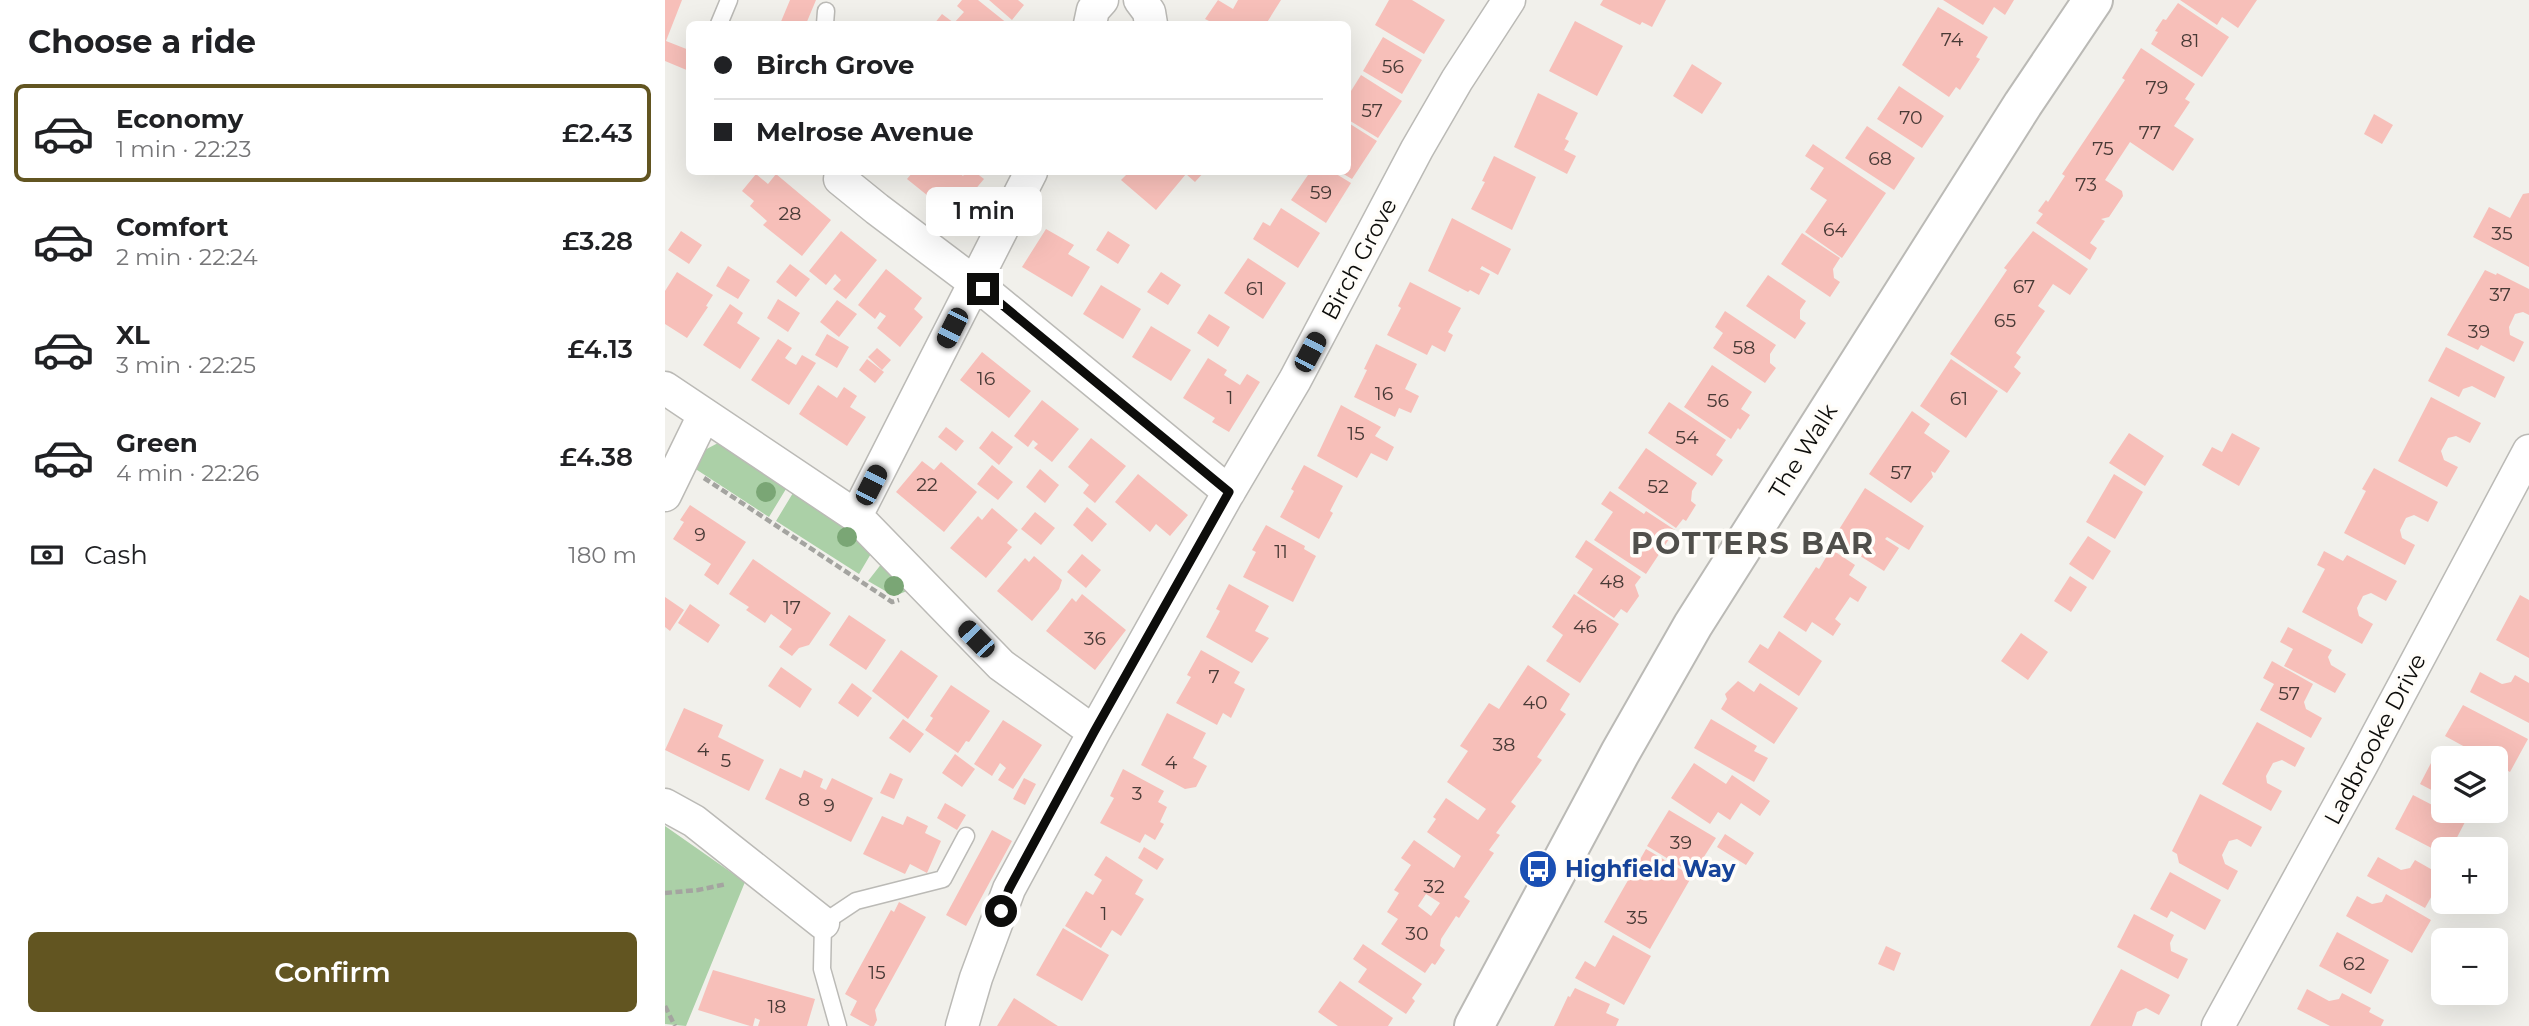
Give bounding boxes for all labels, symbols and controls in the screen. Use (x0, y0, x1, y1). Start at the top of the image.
text: Choose a ride (28, 22, 256, 61)
house number: 74 (1941, 28, 1964, 51)
house number: 81 (2181, 29, 2199, 52)
text: Birch Grove (756, 49, 915, 81)
house number: 56 (1382, 55, 1404, 78)
house number: 79 (2146, 76, 2168, 99)
house number: 57 (1361, 99, 1383, 122)
icon: car (32, 102, 95, 165)
text: Economy (116, 103, 243, 135)
house number: 70 (1899, 106, 1923, 129)
text: Melrose Avenue (756, 116, 974, 148)
text: £2.43 (562, 117, 633, 149)
house number: 77 (2139, 121, 2161, 144)
text: 1 min · 22:23 (116, 135, 251, 163)
house number: 75 (2092, 137, 2114, 160)
house number: 68 (1868, 147, 1892, 170)
house number: 73 (2075, 173, 2097, 196)
house number: 59 (1310, 181, 1332, 204)
callout: 1 min (925, 188, 1041, 236)
street label: Birch Grove (1315, 193, 1403, 325)
text: 1 min (953, 197, 1015, 225)
house number: 28 (779, 202, 801, 225)
icon: car (32, 210, 95, 273)
text: Comfort (116, 211, 228, 243)
house number: 64 (1823, 218, 1848, 241)
house number: 35 (2491, 222, 2513, 245)
text: £3.28 (562, 225, 633, 257)
text: 2 min · 22:24 (116, 243, 258, 271)
route end (967, 273, 999, 305)
house number: 67 (2013, 275, 2035, 298)
house number: 61 (1246, 277, 1264, 300)
house number: 37 (2489, 283, 2511, 306)
car (934, 305, 971, 351)
house number: 65 (1994, 309, 2016, 332)
icon: car (32, 318, 95, 381)
text: XL (116, 319, 150, 351)
house number: 39 (2468, 320, 2490, 343)
car (1291, 329, 1330, 375)
text: £4.13 (568, 333, 633, 365)
house number: 58 (1733, 336, 1755, 359)
text: 3 min · 22:25 (116, 351, 256, 379)
house number: 16 (977, 367, 995, 390)
house number: 16 (1375, 382, 1393, 405)
house number: 1 (1227, 386, 1233, 409)
house number: 61 (1950, 387, 1968, 410)
house number: 56 (1707, 389, 1729, 412)
street label: The Walk (1763, 398, 1843, 504)
house number: 15 (1347, 422, 1365, 445)
icon: car (32, 426, 95, 489)
house number: 54 (1675, 426, 1699, 449)
text: Green (116, 427, 198, 459)
text: £4.38 (560, 441, 633, 473)
text: 4 min · 22:26 (116, 459, 259, 487)
house number: 57 (1890, 461, 1912, 484)
car (853, 462, 890, 508)
house number: 22 (916, 473, 938, 496)
house number: 52 (1647, 475, 1669, 498)
house number: 9 (694, 523, 706, 546)
district label: POTTERS BAR (1631, 525, 1875, 562)
icon: cash (28, 536, 66, 574)
text: Cash (84, 539, 148, 571)
house number: 11 (1274, 540, 1288, 563)
text: 180 m (568, 541, 637, 569)
house number: 48 (1600, 570, 1624, 593)
house number: 17 (783, 596, 801, 619)
house number: 46 (1573, 615, 1597, 638)
car (954, 617, 999, 661)
house number: 36 (1084, 627, 1106, 650)
street label: Ladbrooke Drive (2318, 649, 2432, 829)
house number: 7 (1208, 665, 1220, 688)
house number: 57 (2278, 682, 2300, 705)
house number: 40 (1522, 691, 1548, 714)
house number: 38 (1493, 733, 1515, 756)
house number: 4 (697, 738, 710, 761)
map controls (2431, 746, 2508, 1005)
button: layers (2431, 746, 2508, 823)
house number: 5 (721, 749, 732, 772)
house number: 4 (1165, 751, 1178, 774)
house number: 3 (1132, 782, 1142, 805)
house number: 8 (798, 788, 810, 811)
house number: 9 (823, 794, 835, 817)
house number: 39 (1670, 831, 1692, 854)
button: + (2431, 837, 2508, 914)
bus stop icon: Highfield Way (1517, 848, 1559, 890)
place label: Highfield Way (1565, 855, 1736, 883)
house number: 32 (1423, 875, 1445, 898)
route start (985, 895, 1017, 927)
house number: 1 (1101, 902, 1107, 925)
house number: 35 (1626, 906, 1648, 929)
house number: 30 (1405, 922, 1429, 945)
button: − (2431, 928, 2508, 1005)
button: Confirm (28, 932, 637, 1012)
house number: 62 (2343, 952, 2365, 975)
house number: 15 (868, 961, 886, 984)
house number: 18 (768, 995, 786, 1018)

